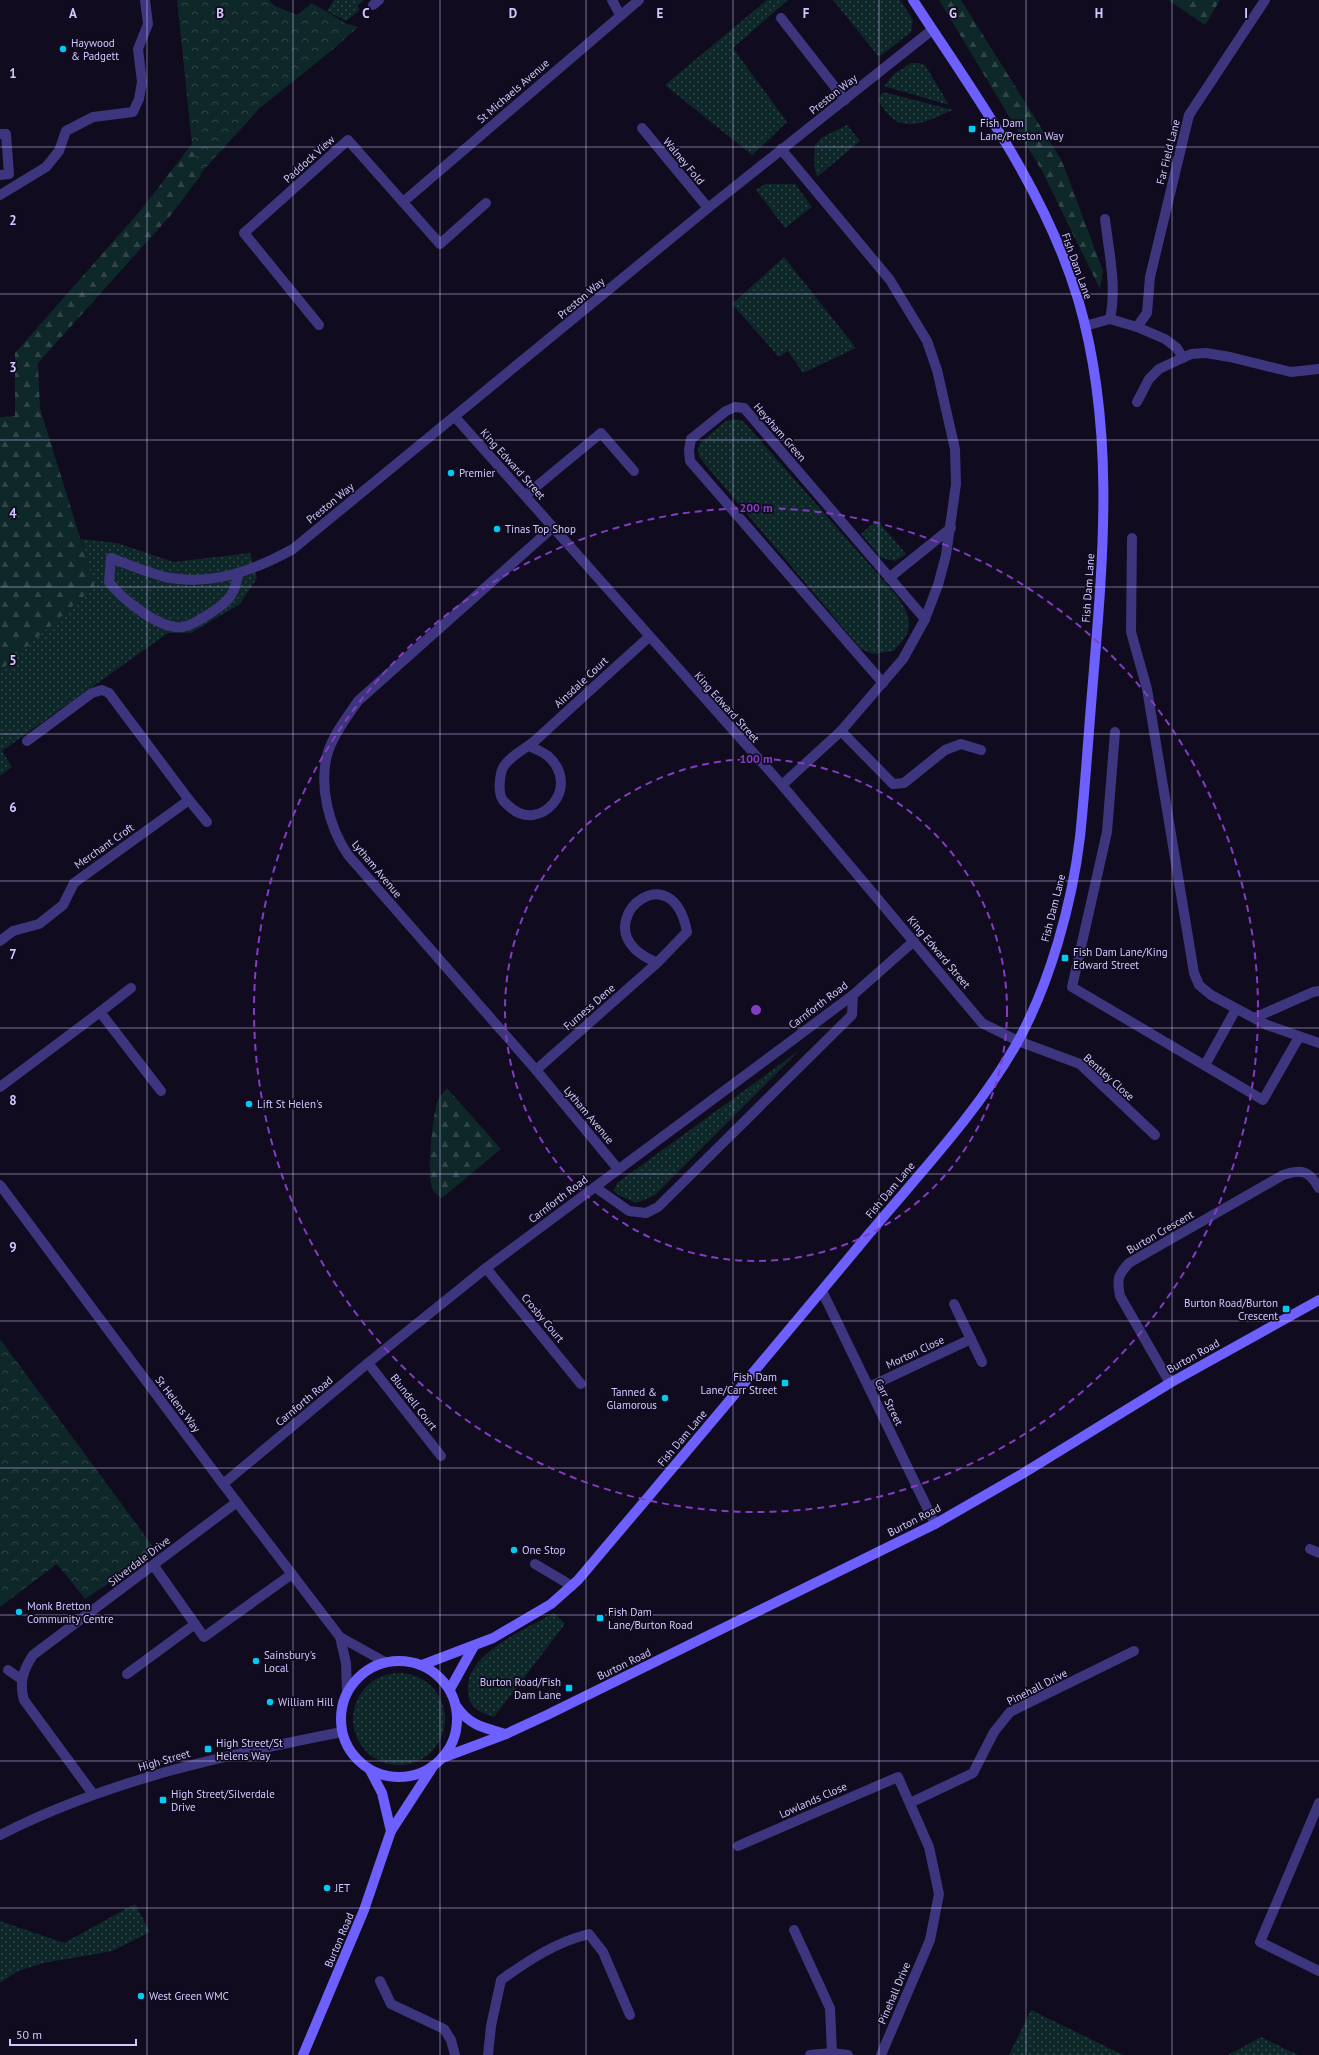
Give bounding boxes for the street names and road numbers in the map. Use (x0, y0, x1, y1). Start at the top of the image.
street label: St Michaels Avenue (474, 56, 552, 126)
street label: Preston Way (806, 70, 861, 117)
street label: Far Field Lane (1153, 118, 1183, 186)
street label: Paddock View (280, 132, 338, 186)
street label: Walney Fold (660, 135, 708, 187)
street label: Fish Dam Lane (1059, 231, 1096, 301)
street label: Preston Way (555, 274, 608, 322)
street label: Heysham Green (751, 400, 809, 464)
street label: King Edward Street (477, 426, 549, 503)
street label: Preston Way (303, 479, 357, 526)
street label: Fish Dam Lane (1079, 553, 1097, 623)
street label: Ainsdale Court (551, 653, 611, 711)
street label: King Edward Street (691, 669, 763, 746)
street label: Merchant Croft (71, 820, 137, 872)
street label: Lytham Avenue (349, 837, 405, 901)
street label: Fish Dam Lane (1038, 872, 1068, 943)
street label: King Edward Street (905, 913, 974, 991)
street label: Carnforth Road (786, 978, 850, 1032)
street label: Furness Dene (560, 981, 618, 1033)
street label: Bentley Close (1081, 1051, 1138, 1104)
street label: Lytham Avenue (561, 1083, 617, 1147)
street label: Fish Dam Lane (862, 1159, 918, 1221)
street label: Carnforth Road (526, 1172, 590, 1226)
street label: Burton Crescent (1124, 1207, 1196, 1257)
street label: Crosby Court (519, 1291, 568, 1345)
street label: Morton Close (884, 1332, 947, 1372)
street label: Burton Road (1164, 1336, 1222, 1376)
street label: Blundell Court (388, 1371, 441, 1433)
street label: St Helens Way (152, 1373, 204, 1436)
street label: Carnforth Road (272, 1373, 336, 1429)
street label: Carr Street (872, 1376, 906, 1428)
street label: Fish Dam Lane (654, 1407, 710, 1469)
street label: Burton Road (885, 1501, 943, 1539)
street label: Silverdale Drive (105, 1533, 173, 1589)
street label: Burton Road (595, 1645, 653, 1683)
street label: Pinehall Drive (1004, 1666, 1070, 1708)
street label: High Street (136, 1746, 192, 1774)
street label: Lowlands Close (777, 1779, 849, 1821)
street label: Burton Road (321, 1910, 357, 1970)
street label: Pinehall Drive (875, 1959, 914, 2026)

